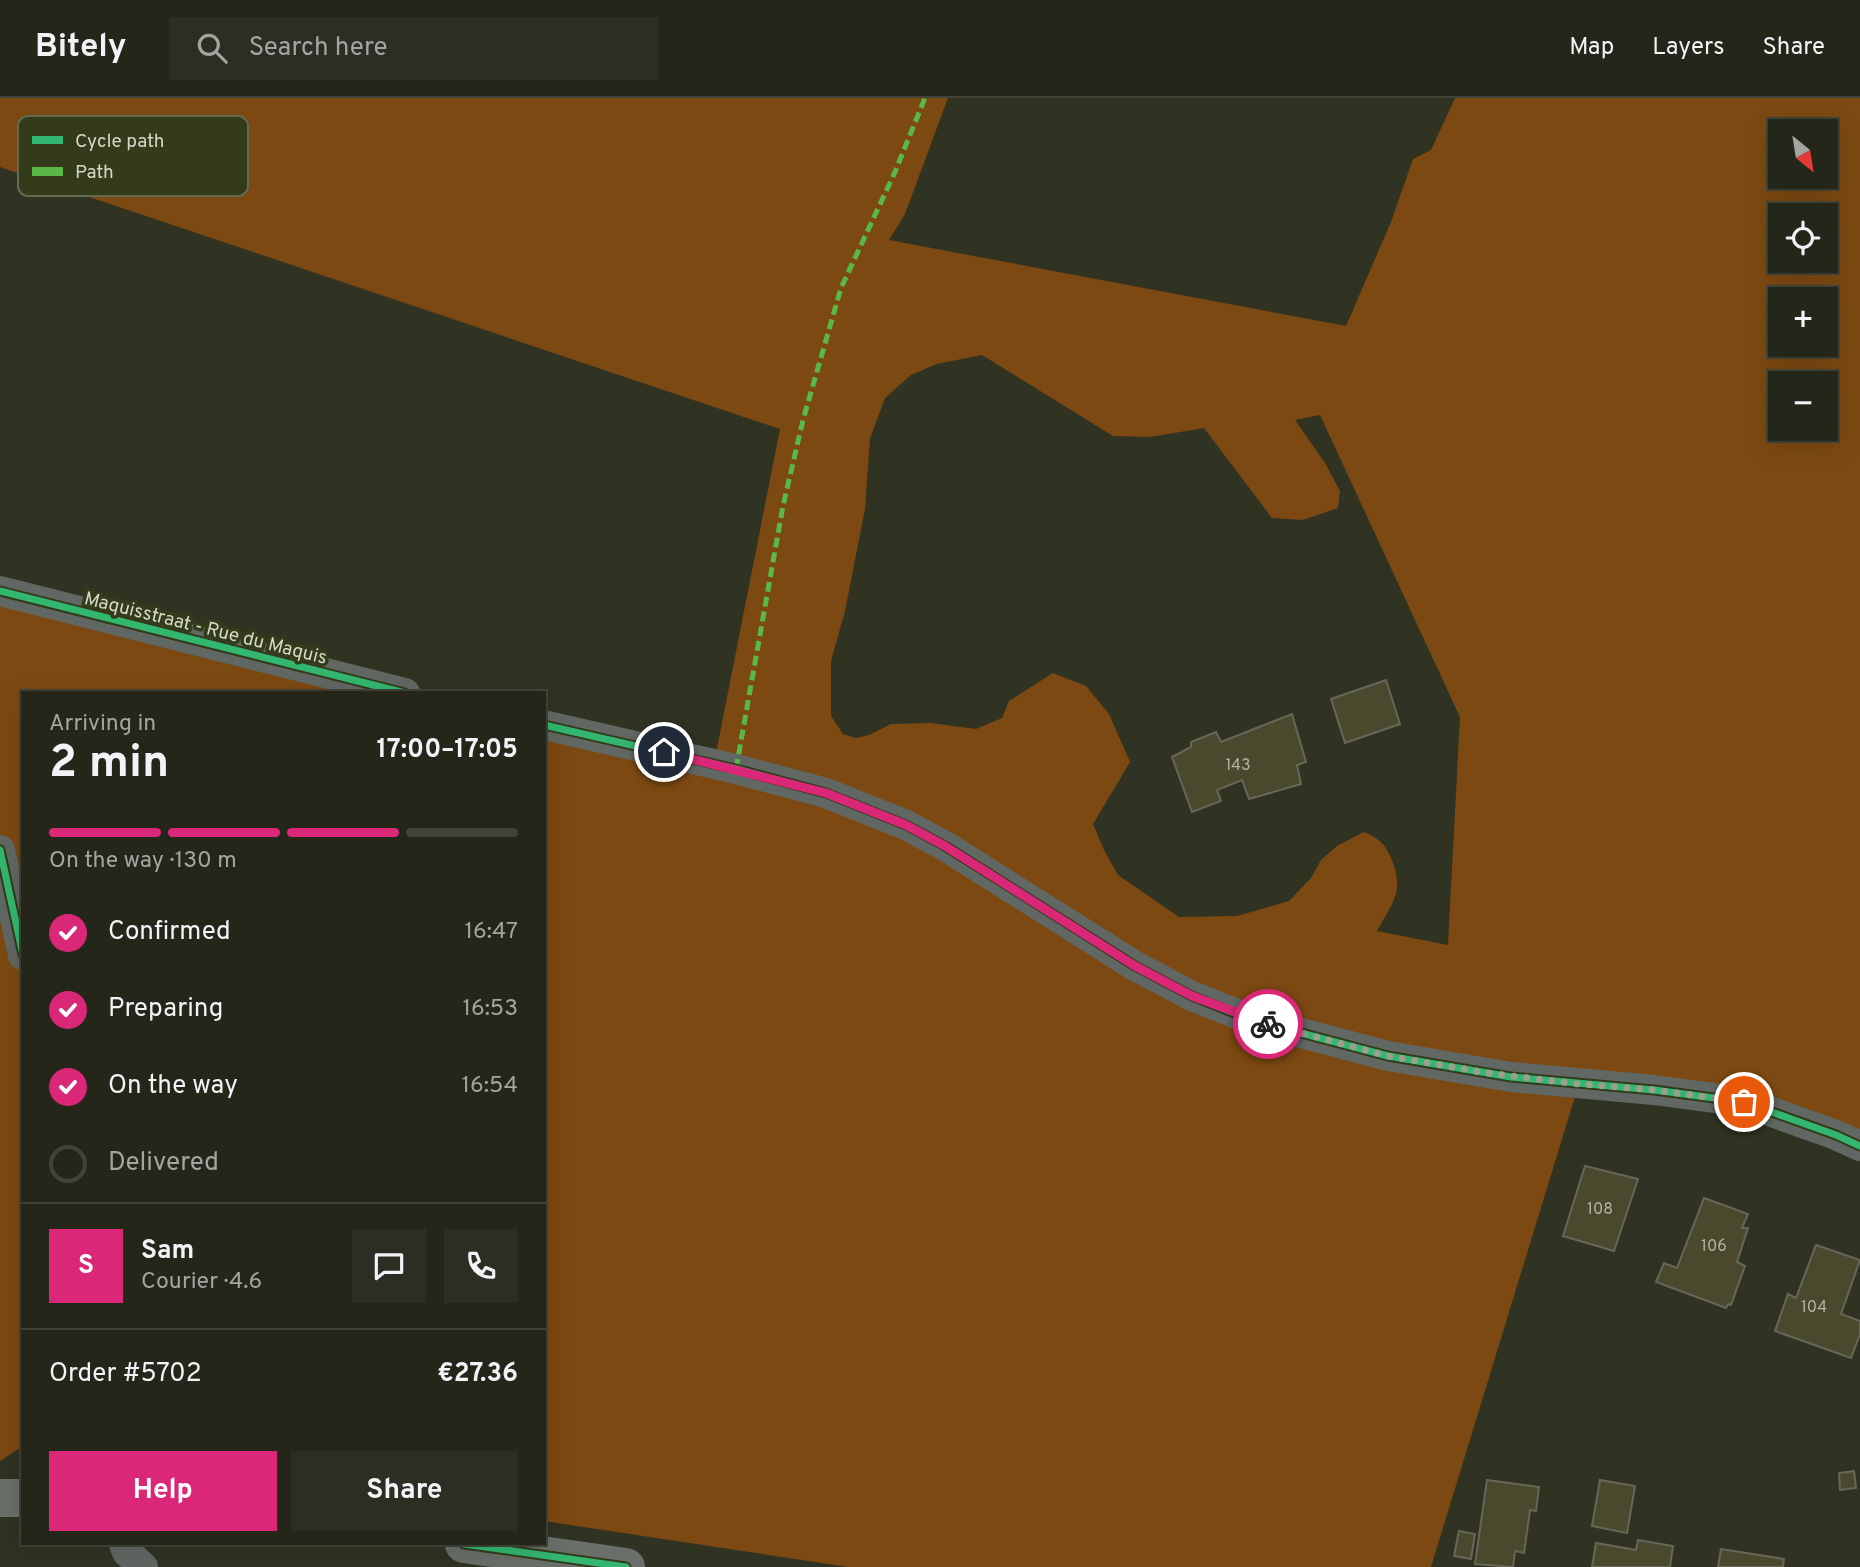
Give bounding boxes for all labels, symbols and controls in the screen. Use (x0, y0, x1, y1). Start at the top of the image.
search box (169, 17, 659, 80)
text: Bitely (35, 27, 127, 69)
icon: search (193, 29, 231, 67)
text: Search here (249, 32, 388, 65)
text: Map (1569, 33, 1614, 63)
text: Layers (1652, 33, 1724, 63)
text: Share (1762, 33, 1825, 63)
legend (18, 116, 248, 196)
north arrow (1768, 119, 1838, 189)
map controls (1768, 119, 1838, 441)
text: Cycle path (75, 130, 164, 154)
text: Path (75, 161, 114, 185)
button: locate (1768, 203, 1838, 273)
button: + (1768, 287, 1838, 357)
button: − (1768, 371, 1838, 441)
street label: Maquisstraat - Rue du Maquis (82, 587, 329, 671)
text: Arriving in (49, 710, 156, 739)
pin (634, 722, 694, 782)
icon: home (645, 733, 683, 771)
text: 17:00–17:05 (376, 734, 518, 767)
text: 2 min (49, 735, 169, 794)
house number: 143 (1225, 756, 1251, 776)
text: On the way · 130 m (49, 847, 237, 876)
icon: check (49, 914, 87, 952)
text: Confirmed (108, 916, 231, 949)
text: 16:47 (464, 918, 518, 947)
courier (1233, 989, 1303, 1059)
icon: check (49, 991, 87, 1029)
text: Preparing (108, 993, 223, 1026)
text: 16:53 (462, 995, 518, 1024)
icon: bike (1249, 1005, 1287, 1043)
icon: check (49, 1068, 87, 1106)
text: On the way (108, 1070, 238, 1103)
text: 16:54 (461, 1072, 518, 1101)
pin (1714, 1072, 1774, 1132)
icon: bag (1725, 1083, 1763, 1121)
text: Delivered (108, 1147, 219, 1180)
house number: 108 (1587, 1200, 1613, 1220)
button: chat (352, 1229, 426, 1303)
button: phone (444, 1229, 518, 1303)
text: Sam (141, 1235, 194, 1268)
house number: 106 (1701, 1237, 1727, 1257)
text: S (78, 1250, 94, 1283)
text: Courier · 4.6 (141, 1268, 262, 1297)
house number: 104 (1801, 1298, 1827, 1318)
text: Order #5702 (49, 1358, 202, 1391)
text: €27.36 (437, 1358, 518, 1391)
button: Help (49, 1451, 277, 1531)
button: Share (291, 1451, 518, 1531)

